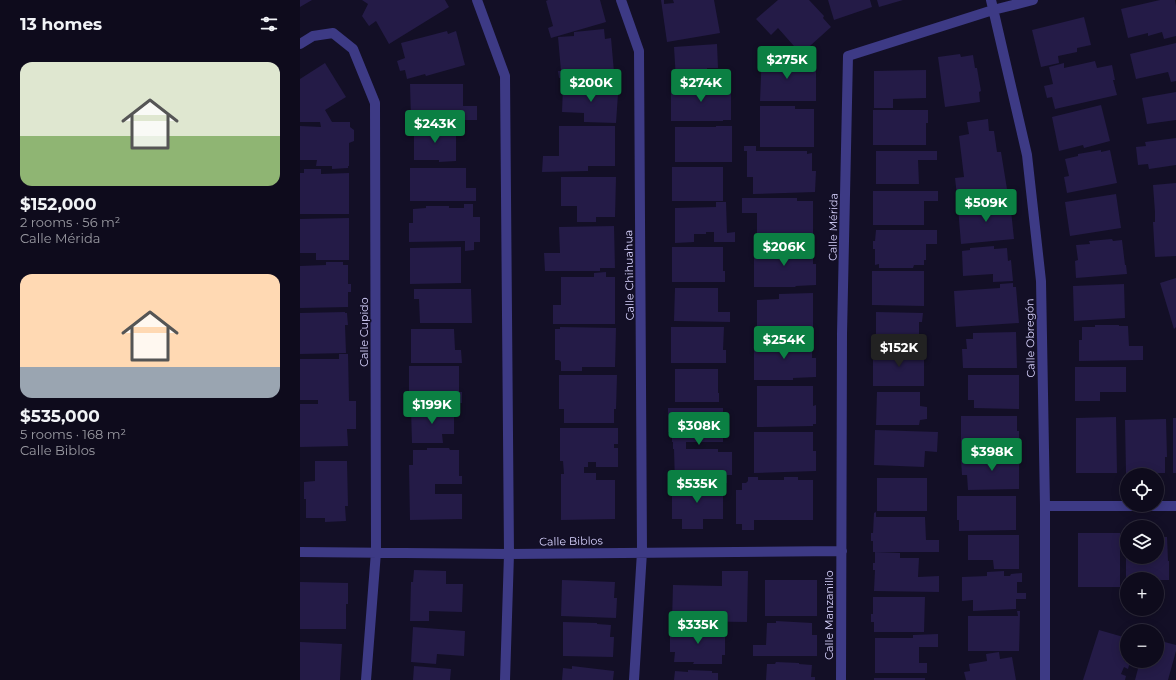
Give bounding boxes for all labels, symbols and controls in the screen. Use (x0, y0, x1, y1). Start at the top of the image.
icon: filters (258, 13, 280, 35)
text: 13 homes (20, 14, 102, 34)
pin: $275K (759, 46, 815, 80)
text: $275K (766, 51, 808, 67)
pin: $200K (563, 69, 619, 103)
pin: $274K (673, 69, 729, 103)
text: $200K (569, 74, 613, 90)
text: $274K (680, 74, 722, 90)
icon: home (114, 88, 186, 160)
pin: $243K (407, 110, 463, 144)
text: $243K (414, 115, 456, 131)
pin: $509K (958, 189, 1014, 223)
street label: Calle Mérida (825, 193, 841, 261)
text: $152,000 (20, 194, 96, 214)
text: $509K (965, 194, 1007, 210)
text: 2 rooms · 56 m² (20, 214, 120, 230)
text: Calle Mérida (20, 230, 100, 246)
street label: Calle Chihuahua (621, 230, 637, 320)
pin: $206K (756, 233, 812, 267)
text: $206K (763, 238, 805, 254)
street label: Calle Cupido (357, 297, 371, 367)
street label: Calle Obregón (1022, 298, 1038, 378)
icon: home (114, 300, 186, 372)
pin: $254K (756, 326, 812, 360)
text: $254K (763, 331, 805, 347)
pin: $152K (871, 334, 927, 368)
text: $152K (880, 339, 918, 355)
pin: $199K (404, 391, 460, 425)
text: $199K (412, 396, 452, 412)
text: $535,000 (20, 406, 100, 426)
pin: $308K (671, 412, 727, 446)
text: $308K (678, 417, 720, 433)
text: 5 rooms · 168 m² (20, 426, 126, 442)
pin: $398K (964, 438, 1020, 472)
text: Calle Biblos (20, 442, 95, 458)
text: $398K (971, 443, 1013, 459)
map controls (1120, 468, 1164, 668)
button: locate (1120, 468, 1164, 512)
pin: $535K (669, 470, 725, 504)
text: $535K (677, 475, 717, 491)
button: layers (1120, 520, 1164, 564)
street label: Calle Biblos (539, 533, 604, 549)
street label: Calle Manzanillo (822, 570, 836, 660)
button: + (1120, 572, 1164, 616)
pin: $335K (670, 611, 726, 645)
text: $335K (678, 616, 718, 632)
button: − (1120, 624, 1164, 668)

